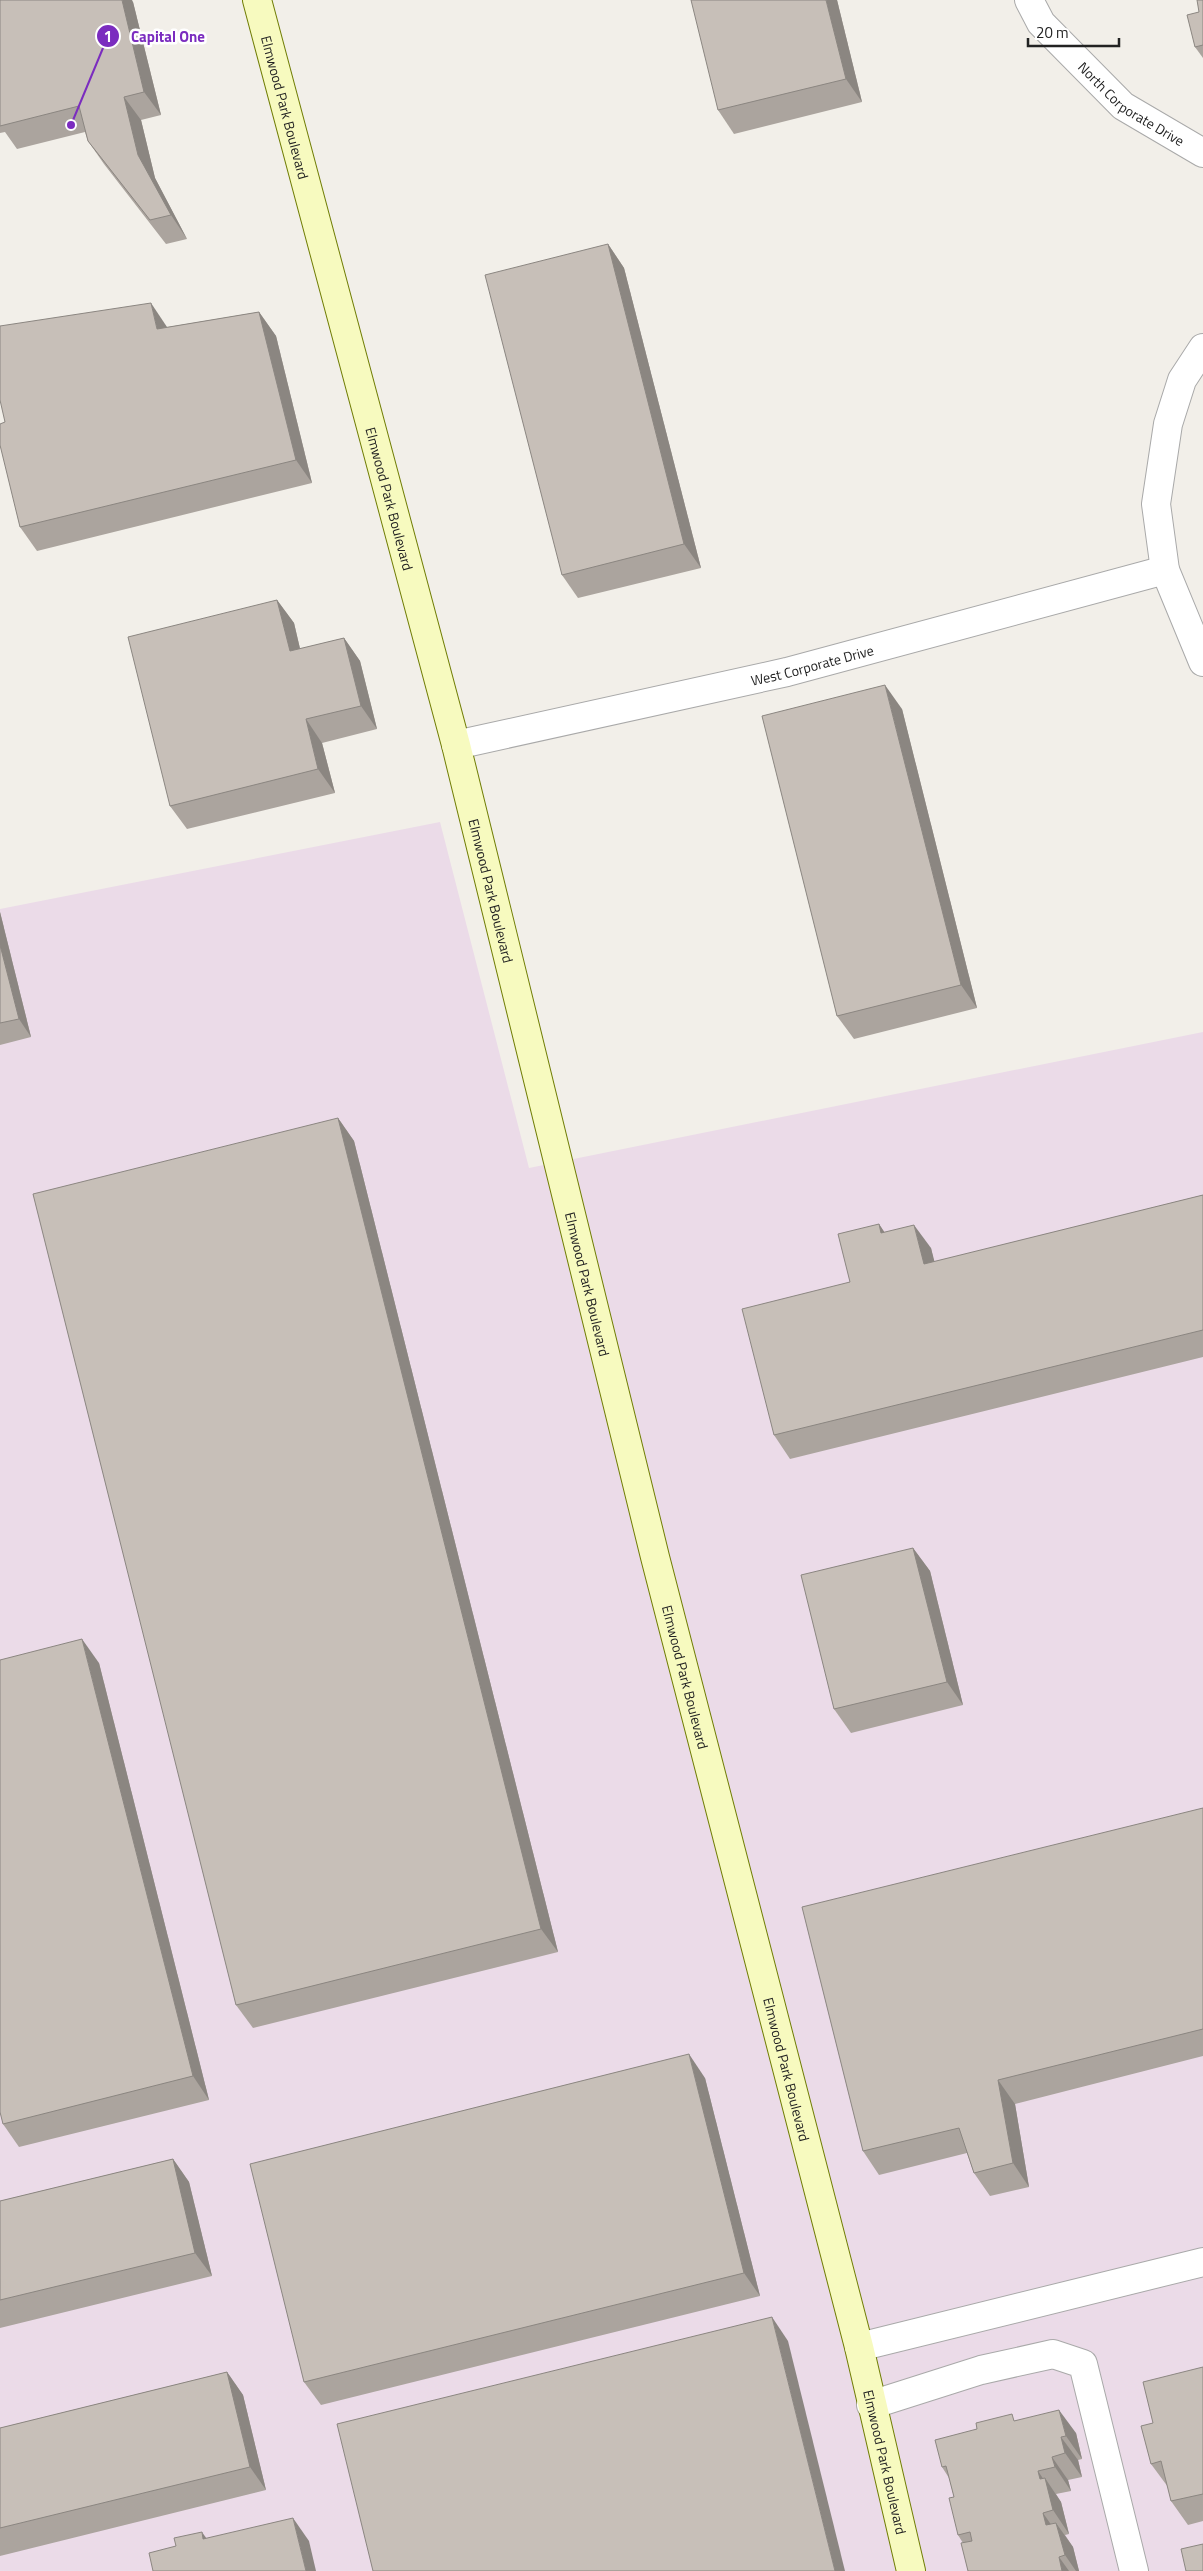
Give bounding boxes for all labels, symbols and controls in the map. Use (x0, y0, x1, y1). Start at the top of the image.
scale bar (1028, 15, 1119, 47)
callout: Capital One (96, 21, 215, 51)
text: 20 m (1036, 21, 1069, 44)
text: 1 (104, 25, 112, 48)
text: Capital One (131, 25, 205, 48)
street label: Elmwood Park Boulevard (256, 33, 315, 181)
street label: North Corporate Drive (1074, 56, 1189, 151)
street label: Elmwood Park Boulevard (361, 424, 419, 573)
street label: West Corporate Drive (749, 639, 876, 690)
street label: Elmwood Park Boulevard (464, 816, 519, 965)
street label: Elmwood Park Boulevard (560, 1210, 616, 1358)
street label: Elmwood Park Boulevard (657, 1603, 715, 1751)
street label: Elmwood Park Boulevard (759, 1995, 816, 2143)
street label: Elmwood Park Boulevard (859, 2387, 913, 2536)

